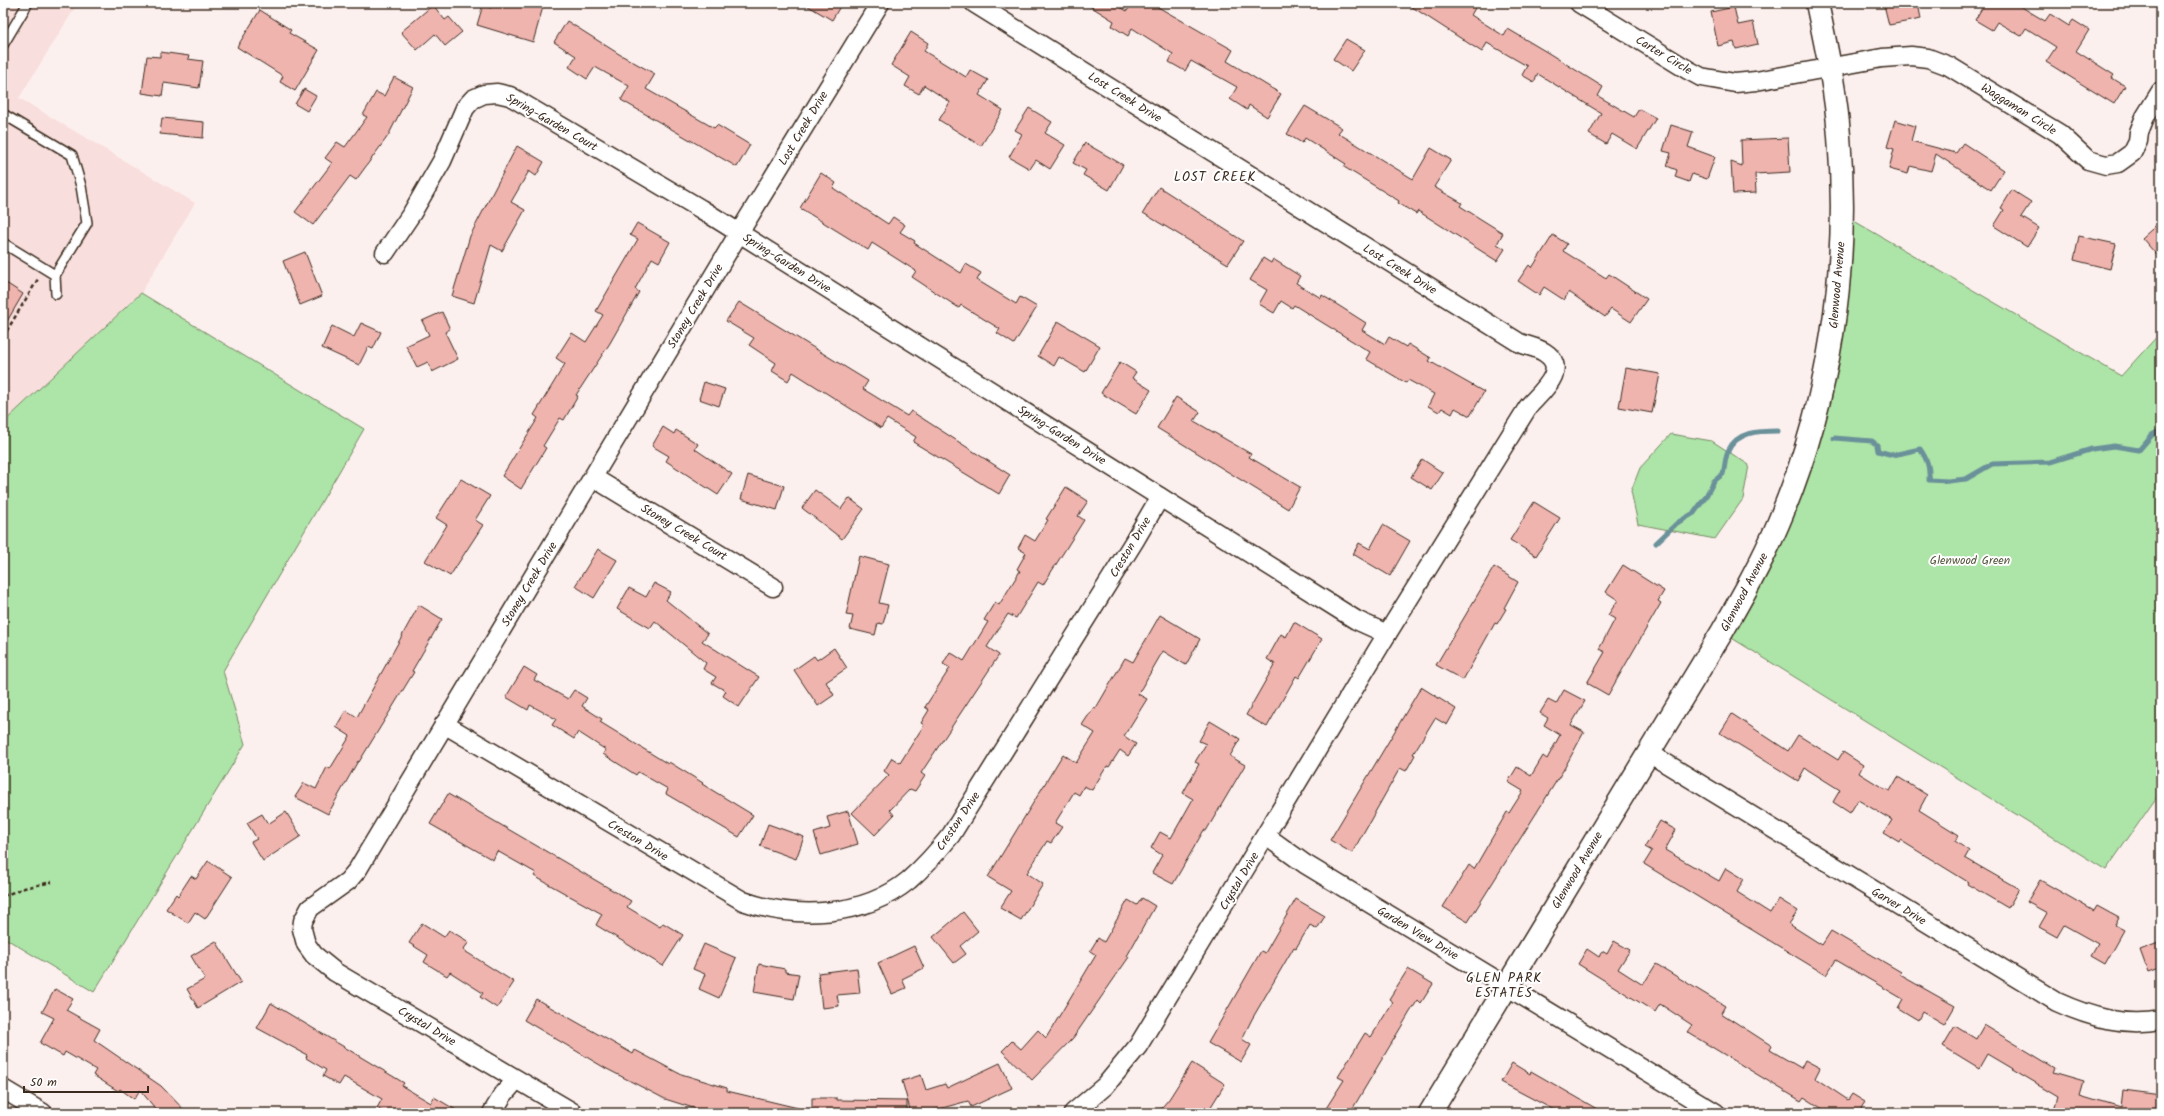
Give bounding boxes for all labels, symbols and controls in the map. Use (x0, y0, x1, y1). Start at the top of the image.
street label: Carter Circle (1632, 31, 1696, 80)
street label: Lost Creek Drive (1084, 67, 1166, 128)
street label: Waggaman Circle (1977, 79, 2061, 141)
street label: Lost Creek Drive (774, 87, 834, 169)
street label: Spring-Garden Court (502, 88, 601, 157)
district label: LOST CREEK (1174, 167, 1256, 188)
street label: Spring-Garden Drive (739, 229, 835, 299)
street label: Lost Creek Drive (1359, 239, 1441, 300)
street label: Glenwood Avenue (1824, 240, 1851, 329)
street label: Stoney Creek Drive (663, 260, 729, 352)
street label: Spring-Garden Drive (1014, 401, 1110, 471)
street label: Stoney Creek Court (637, 499, 731, 566)
street label: Creston Drive (1105, 513, 1156, 581)
street label: Stoney Creek Drive (497, 538, 563, 630)
street label: Glenwood Avenue (1716, 549, 1774, 635)
park label: Glenwood Green (1930, 551, 2010, 570)
street label: Creston Drive (932, 787, 986, 855)
street label: Creston Drive (604, 815, 672, 866)
street label: Glenwood Avenue (1547, 828, 1608, 913)
street label: Crystal Drive (1215, 848, 1265, 914)
street label: Garver Drive (1868, 883, 1930, 931)
street label: Garden View Drive (1373, 902, 1463, 966)
district label: GLEN PARK ESTATES (1466, 968, 1542, 1004)
street label: Crystal Drive (394, 1002, 460, 1052)
scale bar (24, 1068, 148, 1094)
text: 50 m (30, 1073, 57, 1092)

